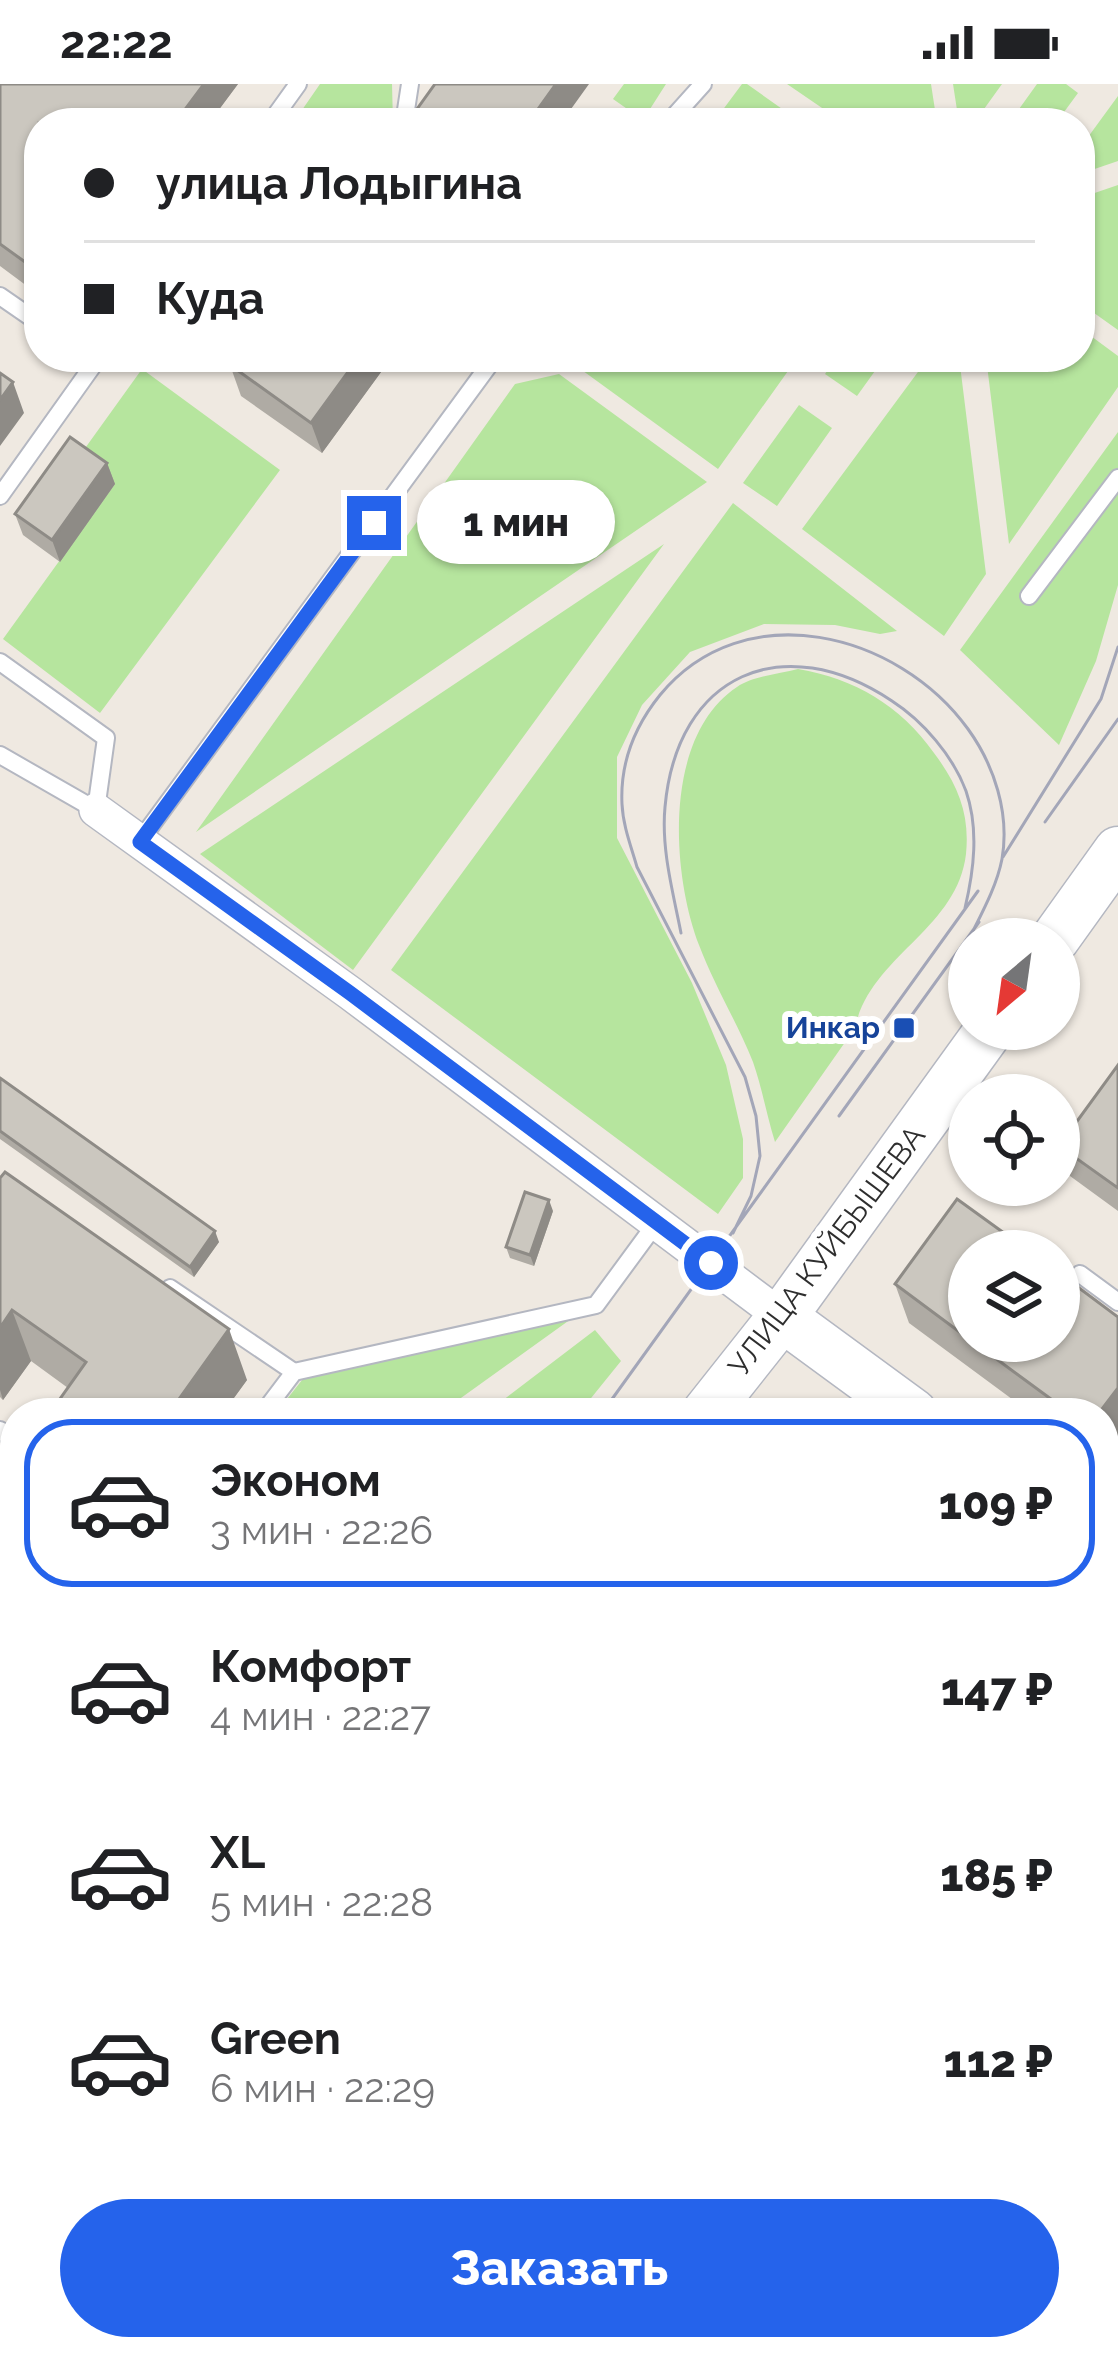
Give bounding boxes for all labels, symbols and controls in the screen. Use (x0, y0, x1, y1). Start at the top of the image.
text: 22:22 (60, 16, 173, 69)
text: улица Лодыгина (156, 157, 522, 210)
text: Куда (156, 272, 264, 325)
callout: 1 мин (416, 481, 614, 565)
route end (347, 496, 401, 550)
text: 1 мин (463, 499, 569, 545)
north arrow (948, 918, 1080, 1050)
map controls (948, 918, 1080, 1362)
place label: Инкар (786, 1010, 880, 1045)
marker: Инкар (891, 1015, 917, 1041)
button: locate (948, 1074, 1080, 1206)
street label: УЛИЦА КУЙБЫШЕВА (721, 1119, 932, 1383)
button: layers (948, 1230, 1080, 1362)
route start (684, 1236, 738, 1290)
icon: car (66, 1449, 174, 1557)
text: Эконом (210, 1454, 381, 1507)
text: 109 ₽ (939, 1477, 1053, 1530)
text: 3 мин · 22:26 (210, 1507, 433, 1553)
icon: car (66, 1635, 174, 1743)
text: Комфорт (210, 1640, 411, 1693)
text: 147 ₽ (941, 1663, 1053, 1716)
text: 4 мин · 22:27 (210, 1693, 431, 1739)
icon: car (66, 1821, 174, 1929)
text: XL (210, 1826, 265, 1879)
text: 185 ₽ (940, 1849, 1053, 1902)
text: 5 мин · 22:28 (210, 1879, 433, 1925)
icon: car (66, 2007, 174, 2115)
text: Green (210, 2012, 341, 2065)
text: 112 ₽ (943, 2035, 1053, 2088)
text: 6 мин · 22:29 (210, 2065, 435, 2111)
button: Заказать (60, 2199, 1059, 2337)

